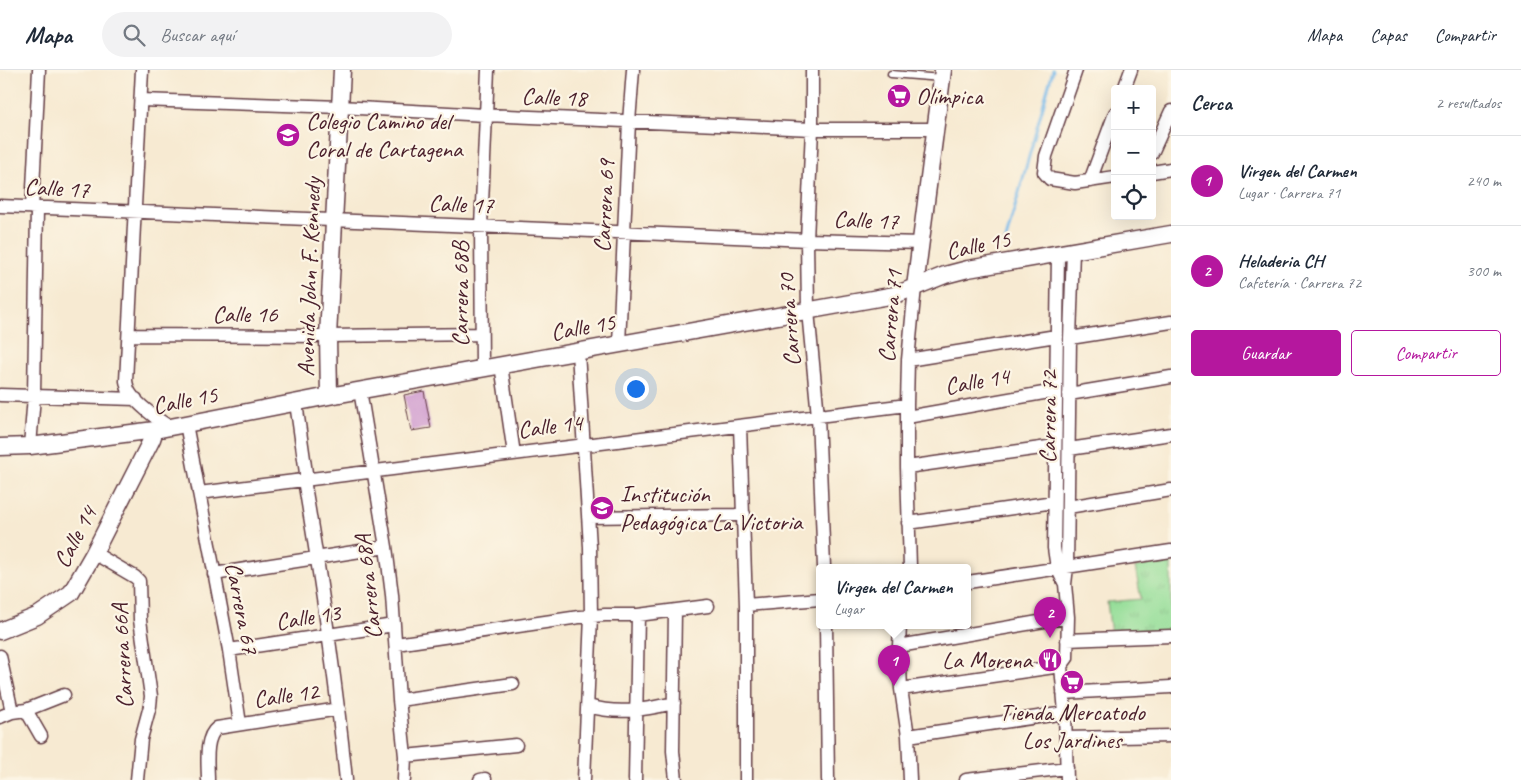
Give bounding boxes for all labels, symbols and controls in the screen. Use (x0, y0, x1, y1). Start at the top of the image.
search box (102, 12, 452, 57)
text: Mapa (25, 20, 72, 50)
icon: search (120, 21, 148, 49)
text: Buscar aquí (160, 23, 235, 47)
text: Mapa (1307, 24, 1342, 46)
text: Capas (1370, 24, 1407, 46)
text: Compartir (1435, 24, 1496, 46)
street label: Calle 18 (521, 81, 589, 113)
place label: Olímpica (916, 81, 984, 111)
supermarket icon: Olímpica (886, 83, 912, 109)
map controls (1111, 85, 1156, 220)
button: + (1111, 85, 1156, 130)
text: Cerca (1191, 90, 1232, 116)
text: 2 resultados (1436, 93, 1501, 113)
place label: Colegio Camino del Coral de Cartagena (306, 106, 464, 164)
school or university icon: Colegio Camino del Coral de Cartagena (275, 122, 301, 148)
button: − (1111, 130, 1156, 175)
street label: Carrera 69 (587, 157, 622, 253)
text: Virgen del Carmen (1238, 159, 1357, 183)
street label: Calle 17 (24, 171, 92, 205)
text: 1 (1203, 171, 1211, 191)
text: 240 m (1467, 171, 1501, 191)
street label: Avenida John F. Kennedy (291, 175, 328, 377)
button: locate (1111, 175, 1156, 220)
text: Lugar · Carrera 71 (1238, 183, 1341, 203)
street label: Calle 17 (428, 188, 495, 220)
street label: Calle 17 (833, 204, 900, 236)
street label: Calle 15 (943, 223, 1014, 266)
street label: Carrera 68B (445, 240, 475, 347)
text: Heladeria CH (1238, 249, 1324, 273)
text: 2 (1203, 261, 1211, 281)
text: 300 m (1467, 261, 1501, 281)
street label: Carrera 71 (871, 267, 909, 364)
street label: Carrera 70 (771, 270, 807, 367)
text: Cafetería · Carrera 72 (1238, 273, 1361, 293)
street label: Calle 16 (212, 299, 279, 329)
street label: Calle 15 (548, 306, 619, 347)
button: Guardar (1191, 330, 1341, 376)
button: Compartir (1351, 330, 1501, 376)
street label: Calle 14 (942, 360, 1014, 401)
street label: Carrera 72 (1032, 368, 1064, 464)
your location (623, 376, 649, 402)
street label: Calle 15 (150, 379, 221, 421)
street label: Calle 14 (516, 407, 586, 445)
place label: Institución Pedagógica La Victoria (620, 479, 804, 537)
school or university icon: Institución Pedagógica La Victoria (589, 495, 615, 521)
street label: Calle 14 (46, 499, 105, 573)
street label: Carrera 68A (348, 532, 388, 641)
street label: Carrera 67 (218, 560, 266, 658)
popup (816, 564, 971, 629)
text: Virgen del Carmen (834, 575, 953, 599)
street label: Calle 13 (273, 597, 345, 637)
pin: 2 (1034, 597, 1066, 638)
text: Lugar (834, 599, 864, 619)
street label: Carrera 66A (104, 602, 140, 709)
pin: 1 (878, 645, 910, 686)
place label: La Morena (942, 645, 1034, 675)
restaurant icon: La Morena (1037, 647, 1063, 673)
supermarket icon: Tienda Mercatodo Los Jardines (1059, 669, 1085, 695)
street label: Calle 12 (252, 675, 323, 714)
place label: Tienda Mercatodo Los Jardines (999, 697, 1146, 755)

